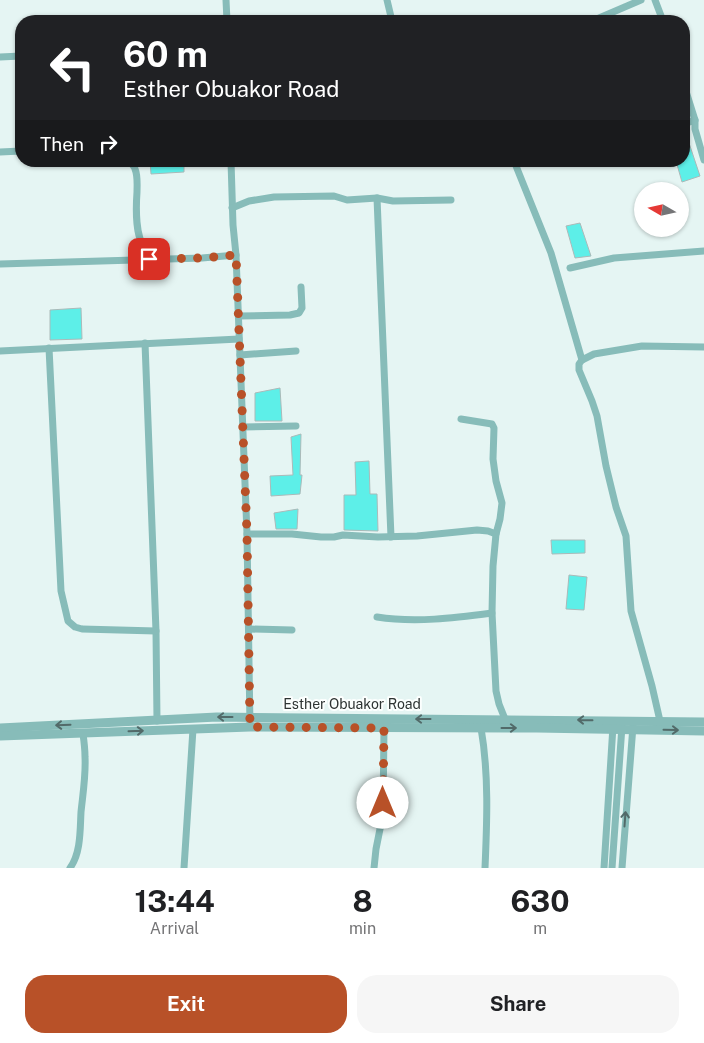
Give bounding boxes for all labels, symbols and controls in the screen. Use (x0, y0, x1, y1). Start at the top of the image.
text: 60 m (123, 34, 208, 75)
icon: left (40, 35, 105, 100)
text: Esther Obuakor Road (123, 76, 339, 102)
icon: right (94, 130, 122, 158)
text: Then (40, 133, 84, 155)
north arrow (634, 182, 689, 238)
map controls (634, 182, 689, 237)
pin (128, 238, 170, 280)
icon: arrive (135, 245, 163, 273)
street label: Esther Obuakor Road (283, 696, 421, 712)
one-way arrow (218, 712, 234, 722)
one-way arrow (415, 714, 432, 724)
one-way arrow (578, 715, 594, 725)
one-way arrow (55, 721, 71, 730)
one-way arrow (500, 723, 516, 733)
one-way arrow (662, 725, 679, 735)
one-way arrow (128, 727, 144, 736)
position arrow (356, 776, 408, 828)
one-way arrow (621, 812, 630, 828)
text: 13:44 (134, 883, 215, 919)
text: 8 (353, 883, 373, 919)
text: 630 (511, 883, 570, 919)
text: Arrival (150, 919, 199, 938)
text: min (349, 919, 376, 938)
text: m (533, 919, 547, 938)
button: Exit (25, 975, 347, 1033)
button: Share (357, 975, 679, 1033)

